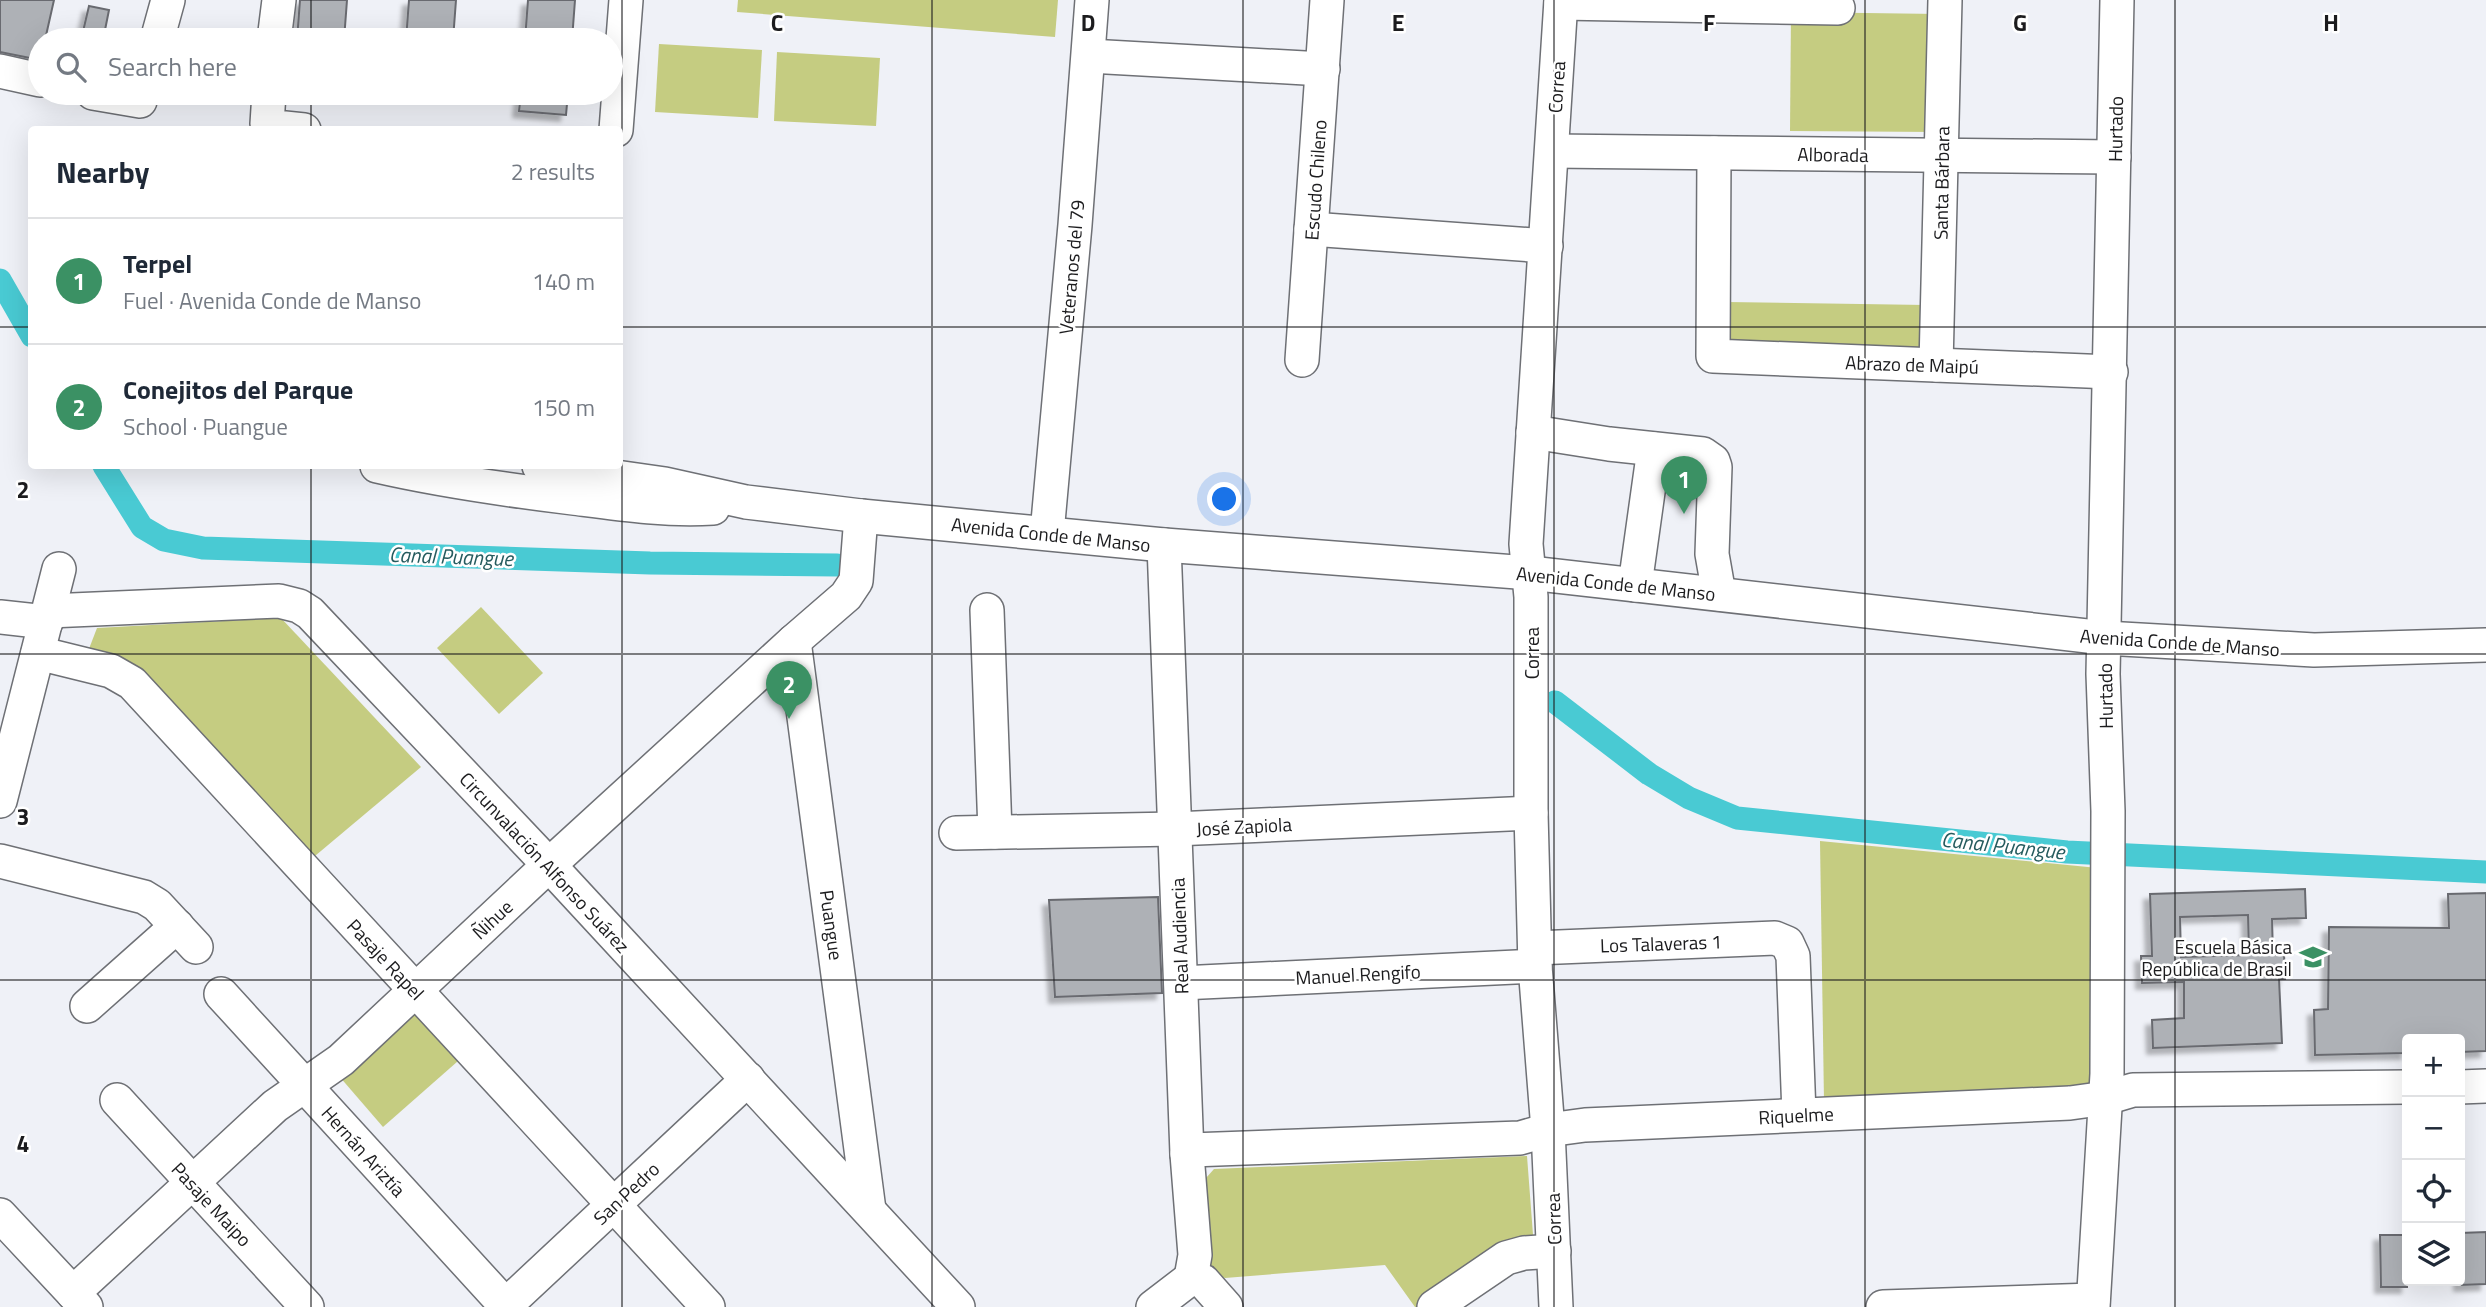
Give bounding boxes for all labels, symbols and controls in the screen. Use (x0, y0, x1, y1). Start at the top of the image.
text: C (771, 5, 783, 40)
text: D (1081, 5, 1095, 40)
text: E (1392, 5, 1404, 40)
text: F (1703, 5, 1715, 40)
text: G (2013, 5, 2027, 40)
text: H (2323, 5, 2339, 40)
search box (28, 28, 623, 105)
text: Search here (108, 47, 237, 86)
icon: search (52, 48, 90, 86)
street label: Correa (1540, 59, 1572, 114)
street label: Hurtado (2100, 96, 2130, 162)
street label: Escudo Chileno (1296, 119, 1334, 241)
street label: Santa Bárbara (1926, 125, 1956, 240)
street label: Alborada (1797, 139, 1869, 169)
text: Nearby (56, 149, 149, 195)
text: 2 results (511, 154, 595, 189)
street label: Veteranos del 79 (1051, 198, 1091, 336)
text: Terpel (123, 244, 192, 283)
text: 1 (73, 264, 85, 299)
text: 140 m (532, 264, 595, 299)
text: Fuel · Avenida Conde de Manso (123, 283, 421, 318)
street label: Abrazo de Maipú (1845, 347, 1979, 381)
text: Conejitos del Parque (123, 370, 353, 409)
text: 2 (73, 390, 85, 425)
text: 150 m (532, 390, 595, 425)
text: School · Puangue (123, 409, 288, 444)
pin: 1 (1661, 456, 1707, 514)
text: 2 (17, 472, 29, 507)
your location (1207, 482, 1241, 516)
street label: Avenida Conde de Manso (950, 509, 1152, 559)
water label: Canal Puangue (389, 538, 515, 574)
street label: Avenida Conde de Manso (1515, 558, 1717, 608)
street label: Avenida Conde de Manso (2079, 621, 2281, 663)
street label: Correa (1517, 626, 1546, 679)
pin: 2 (766, 661, 812, 719)
street label: Hurtado (2090, 663, 2120, 729)
street label: Circunvalación Alfonso Suárez (453, 765, 637, 959)
text: 3 (17, 799, 29, 834)
street label: José Zapiola (1195, 809, 1293, 843)
water label: Canal Puangue (1940, 823, 2068, 868)
street label: Real Audiencia (1162, 877, 1196, 995)
street label: Puangue (813, 888, 851, 962)
street label: Ñihue (465, 892, 519, 946)
street label: Pasaje Rapel (341, 912, 431, 1006)
street label: Los Talaveras 1 (1600, 926, 1722, 960)
place label: Escuela Básica República de Brasil (2141, 932, 2292, 983)
school or university icon: Escuela Básica República de Brasil (2298, 942, 2328, 972)
street label: Manuel Rengifo (1295, 956, 1421, 992)
map controls (2402, 1034, 2465, 1286)
button: + (2402, 1034, 2465, 1097)
button: − (2402, 1097, 2465, 1160)
street label: Hernán Ariztía (315, 1099, 413, 1203)
street label: Riquelme (1758, 1099, 1834, 1131)
text: 4 (17, 1126, 29, 1161)
street label: Pasaje Maipo (165, 1155, 259, 1253)
street label: San Pedro (586, 1155, 666, 1231)
button: locate (2402, 1160, 2465, 1223)
street label: Correa (1538, 1192, 1568, 1246)
button: layers (2402, 1223, 2465, 1286)

